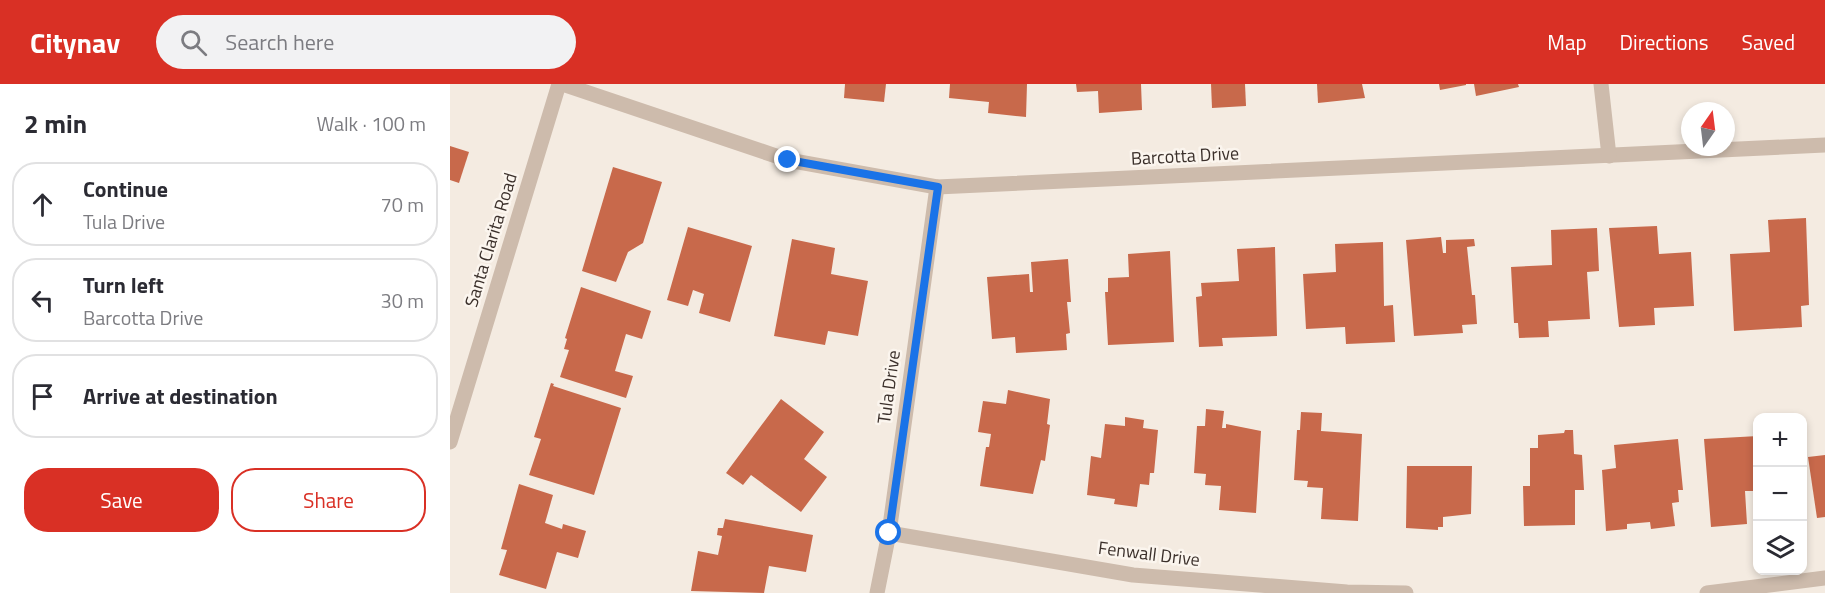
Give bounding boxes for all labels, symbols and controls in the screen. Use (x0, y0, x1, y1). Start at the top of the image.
search box (156, 15, 576, 69)
text: Citynav (30, 21, 120, 64)
text: Search here (225, 25, 334, 59)
icon: search (177, 26, 210, 59)
text: Map (1547, 26, 1587, 58)
text: Directions (1620, 26, 1709, 58)
text: Saved (1742, 26, 1795, 58)
north arrow (1681, 102, 1735, 156)
text: 2 min (24, 104, 87, 143)
text: Walk · 100 m (317, 108, 426, 139)
street label: Barcotta Drive (1130, 139, 1240, 172)
route end (774, 146, 800, 172)
street label: Santa Clarita Road (457, 169, 524, 310)
text: Continue (83, 172, 168, 206)
icon: ahead (26, 188, 59, 221)
text: 70 m (380, 189, 424, 220)
text: Tula Drive (83, 206, 165, 237)
text: Turn left (83, 268, 164, 302)
icon: left (26, 284, 59, 317)
text: 30 m (380, 285, 424, 316)
text: Barcotta Drive (83, 302, 203, 333)
street label: Tula Drive (870, 348, 907, 425)
text: Arrive at destination (83, 379, 278, 413)
icon: arrive (26, 380, 59, 413)
map controls (1753, 413, 1807, 575)
button: + (1753, 413, 1807, 467)
button: − (1753, 467, 1807, 521)
button: Save (24, 468, 219, 532)
button: Share (231, 468, 426, 532)
route start (875, 519, 901, 545)
button: layers (1753, 521, 1807, 575)
street label: Fenwall Drive (1097, 534, 1201, 573)

